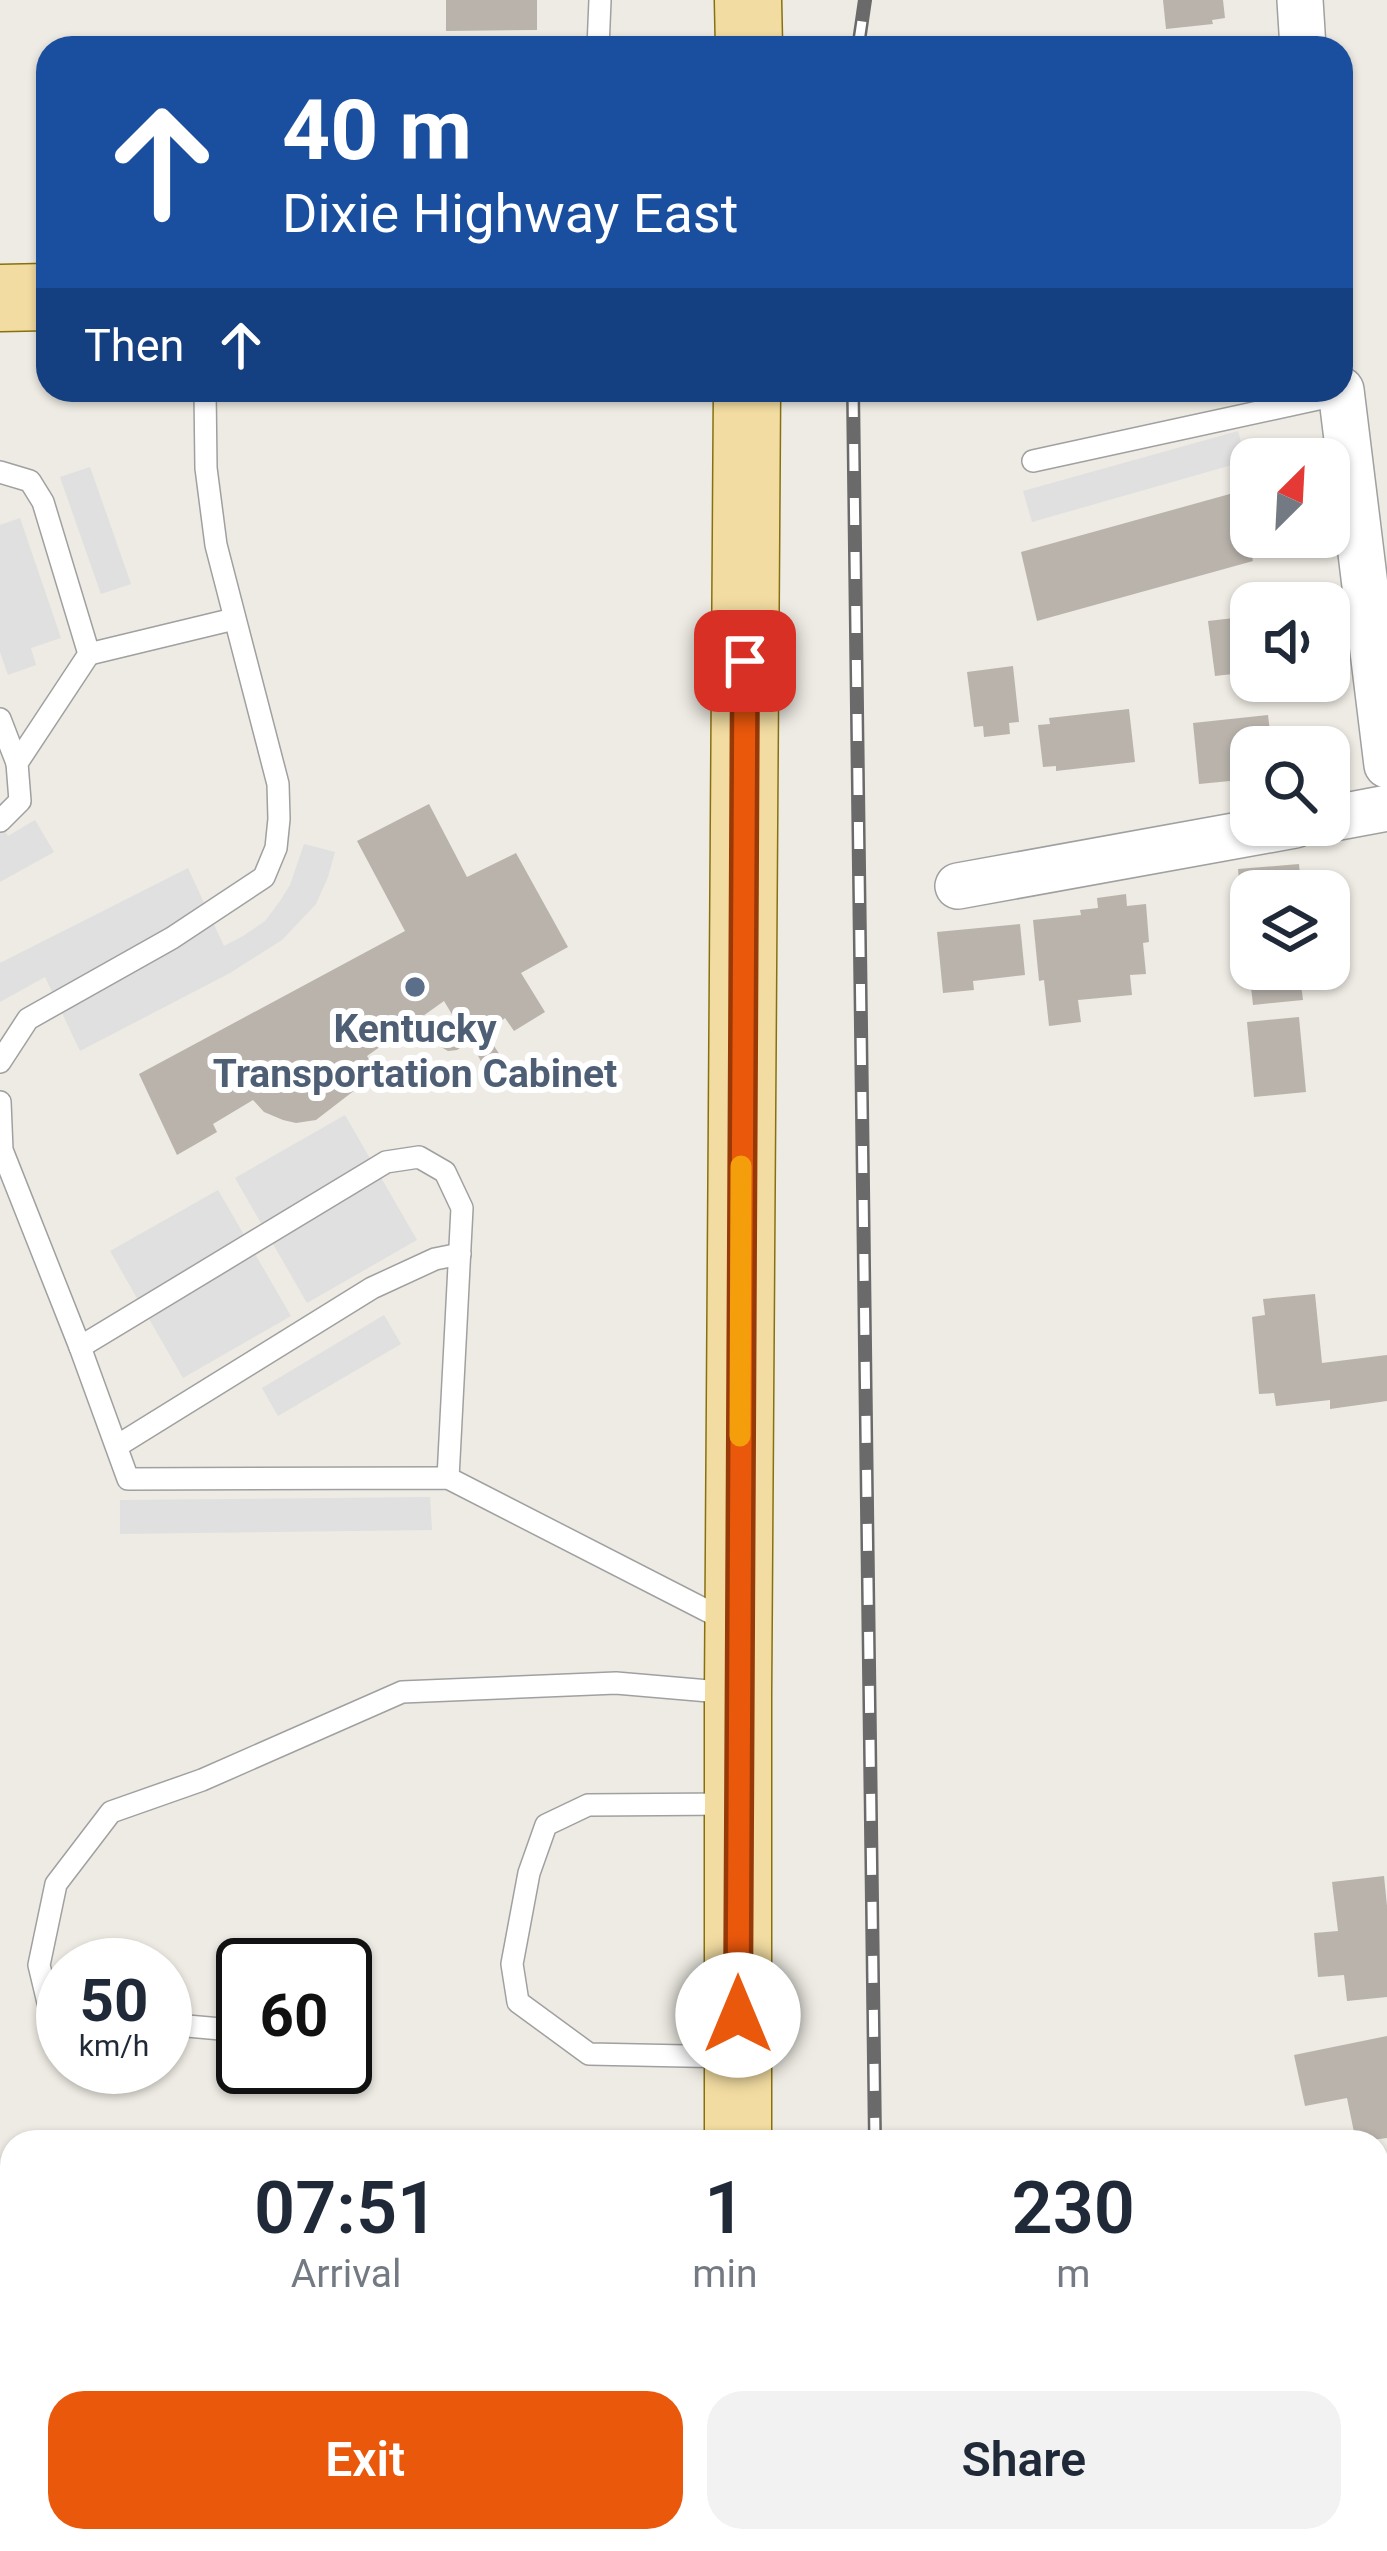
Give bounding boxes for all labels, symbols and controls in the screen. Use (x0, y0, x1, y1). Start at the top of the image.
text: 40 m (282, 81, 472, 180)
icon: ahead (84, 84, 240, 240)
text: Dixie Highway East (282, 182, 738, 245)
icon: ahead (208, 312, 274, 378)
text: Then (84, 319, 184, 372)
north arrow (1230, 438, 1350, 558)
map controls (1230, 438, 1350, 990)
button: sound (1230, 582, 1350, 702)
pin (694, 610, 796, 712)
icon: arrive (712, 628, 778, 694)
button: search (1230, 726, 1350, 846)
button: layers (1230, 870, 1350, 990)
marker: Kentucky Transportation Cabinet (402, 974, 428, 1000)
place label: Kentucky Transportation Cabinet (213, 1006, 617, 1097)
speed limit sign: 60 (216, 1938, 372, 2094)
position arrow (675, 1952, 801, 2078)
text: 50 (80, 1965, 148, 2036)
text: km/h (79, 2028, 149, 2063)
text: 07:51 (254, 2166, 438, 2251)
text: 1 (704, 2166, 745, 2251)
text: 230 (1012, 2166, 1135, 2251)
text: Arrival (291, 2251, 401, 2297)
text: min (692, 2251, 757, 2297)
text: m (1056, 2251, 1090, 2297)
button: Exit (48, 2391, 683, 2529)
button: Share (707, 2391, 1341, 2529)

